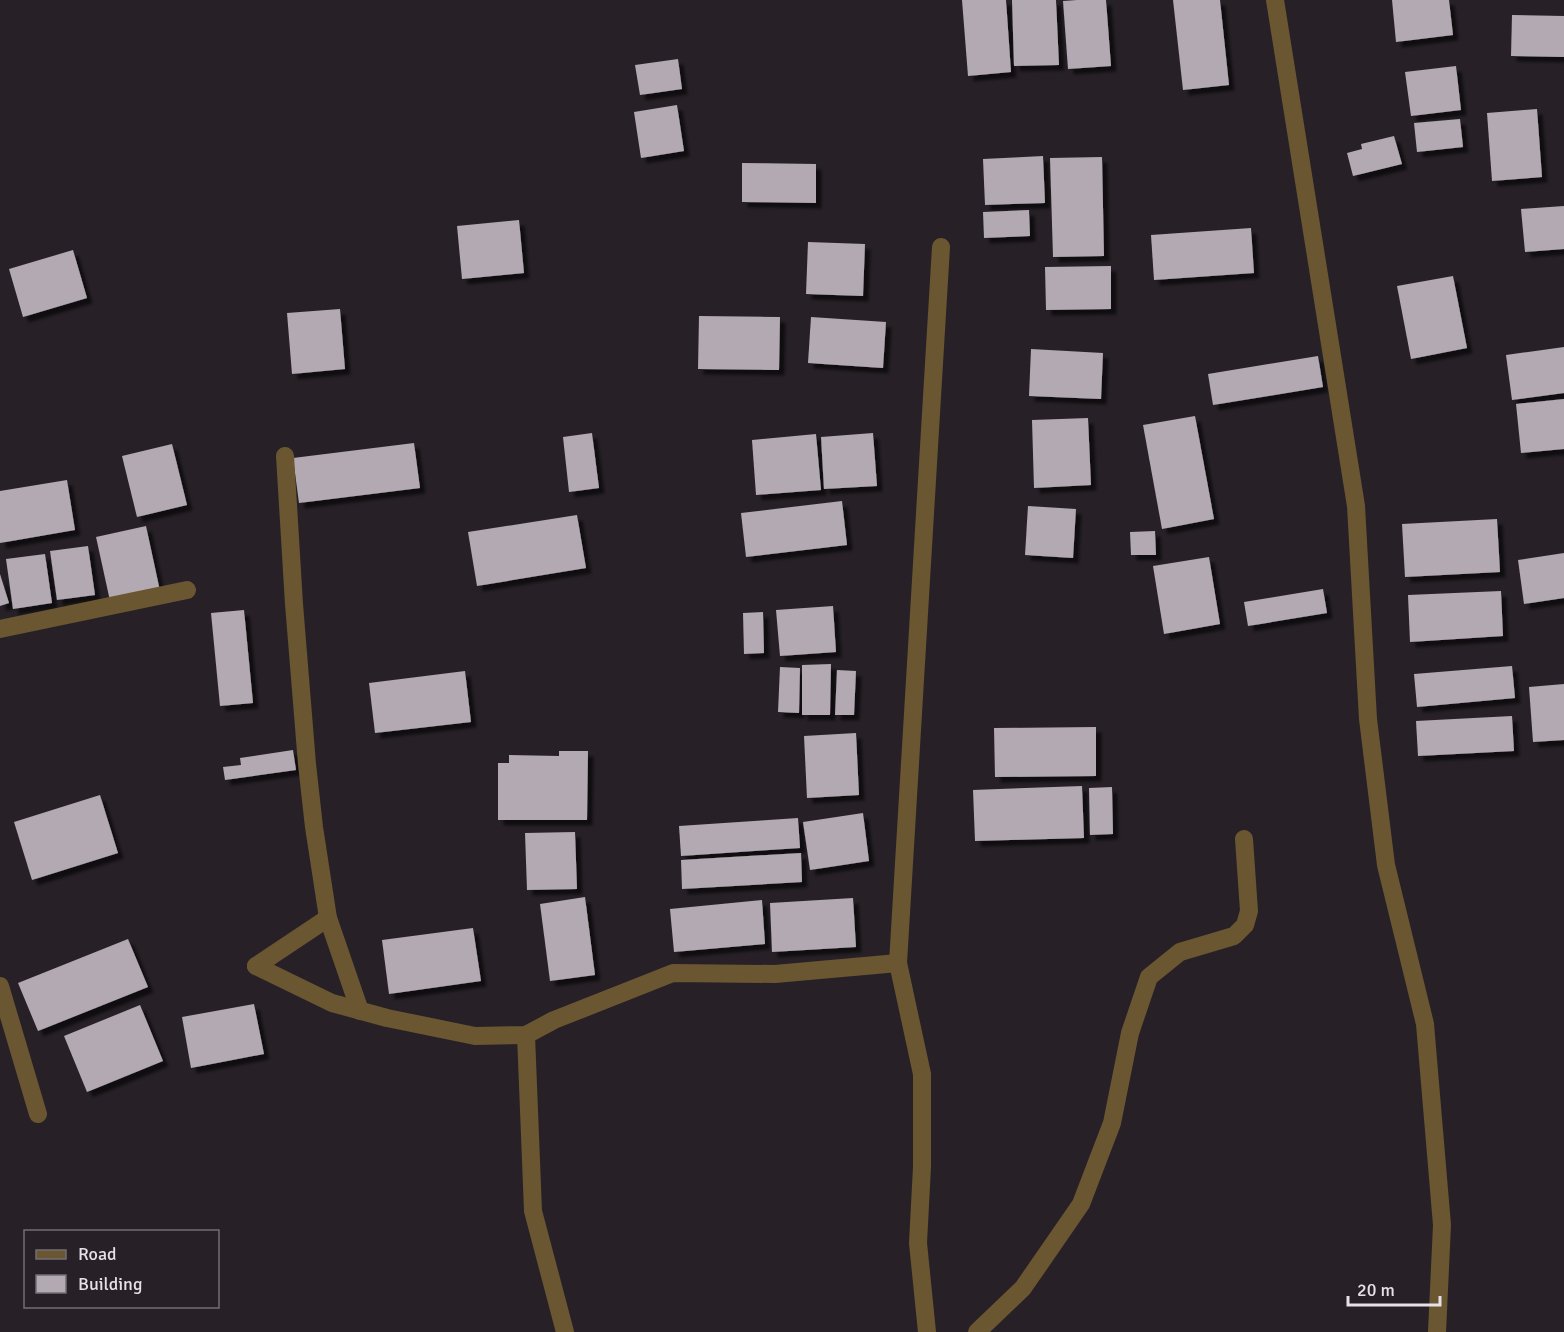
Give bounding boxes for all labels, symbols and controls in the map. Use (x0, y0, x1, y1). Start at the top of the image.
legend (24, 1230, 219, 1308)
text: Road (78, 1243, 117, 1265)
scale bar (1348, 1269, 1440, 1307)
text: Building (78, 1273, 142, 1295)
text: 20 m (1357, 1279, 1395, 1301)

